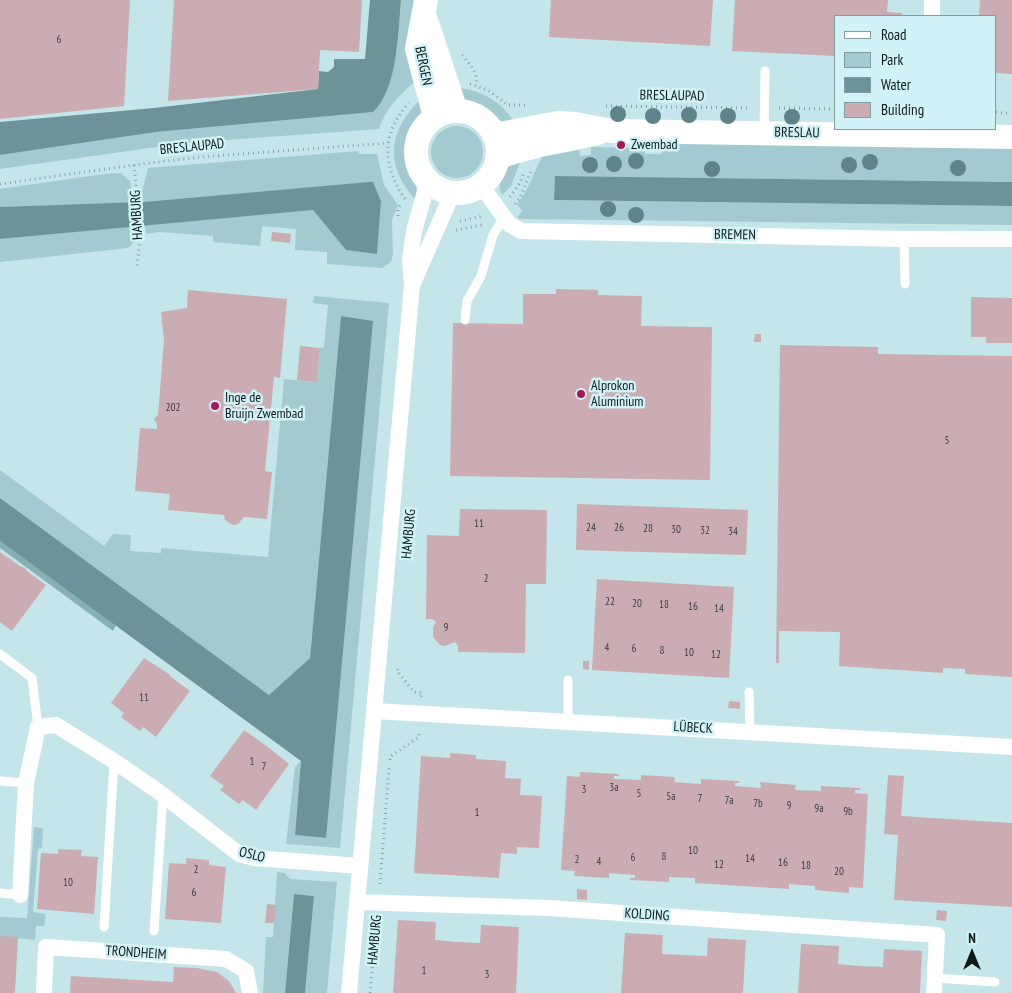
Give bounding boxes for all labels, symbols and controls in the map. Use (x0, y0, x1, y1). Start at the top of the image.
legend (834, 15, 997, 130)
text: Road (881, 25, 907, 44)
house number: 6 (57, 33, 61, 47)
street label: BERGEN (411, 45, 435, 87)
text: Park (881, 50, 903, 69)
text: Water (881, 75, 911, 94)
street label: BRESLAUPAD (640, 87, 704, 105)
text: Building (881, 100, 924, 119)
street label: BRESLAU (774, 124, 820, 142)
street label: BRESLAUPAD (159, 135, 225, 159)
place label: Zwembad (631, 137, 678, 153)
marker: Zwembad (615, 139, 627, 151)
street label: HAMBURG (127, 190, 147, 240)
street label: BREMEN (714, 226, 756, 244)
place label: Alprokon Aluminium (591, 378, 643, 411)
marker: Alprokon Aluminium (575, 388, 587, 400)
place label: Inge de Bruijn Zwembad (225, 390, 303, 422)
marker: Inge de Bruijn Zwembad (209, 400, 221, 412)
house number: 202 (166, 401, 180, 415)
house number: 5 (945, 434, 949, 448)
street label: HAMBURG (398, 508, 420, 560)
house number: 11 (474, 517, 484, 531)
house number: 24 (586, 521, 596, 535)
house number: 26 (614, 521, 624, 535)
house number: 28 (643, 522, 653, 536)
house number: 30 (671, 523, 681, 537)
house number: 32 (700, 524, 710, 538)
house number: 34 (728, 525, 738, 539)
house number: 2 (484, 572, 488, 586)
house number: 22 (605, 595, 615, 609)
house number: 20 (632, 597, 642, 611)
house number: 18 (659, 598, 669, 612)
house number: 16 (688, 600, 698, 614)
house number: 14 (714, 602, 724, 616)
house number: 9 (444, 621, 448, 635)
house number: 4 (605, 641, 609, 655)
house number: 6 (632, 642, 636, 656)
house number: 8 (660, 644, 664, 658)
house number: 10 (684, 646, 694, 660)
house number: 12 (711, 648, 721, 662)
house number: 11 (139, 691, 149, 705)
street label: LÜBECK (673, 719, 713, 737)
house number: 1 (250, 755, 254, 769)
house number: 7 (262, 760, 266, 774)
house number: 3a (609, 781, 619, 795)
house number: 3 (582, 783, 586, 797)
house number: 5 (637, 787, 641, 801)
house number: 5a (666, 790, 676, 804)
house number: 7 (698, 792, 702, 806)
house number: 7a (724, 794, 734, 808)
house number: 7b (753, 797, 763, 811)
house number: 9 (787, 799, 791, 813)
house number: 9a (814, 802, 824, 816)
house number: 9b (843, 805, 853, 819)
house number: 1 (475, 806, 479, 820)
street label: OSLO (237, 844, 267, 866)
house number: 10 (688, 844, 698, 858)
house number: 8 (662, 850, 666, 864)
house number: 6 (631, 851, 635, 865)
house number: 14 (745, 852, 755, 866)
house number: 2 (575, 853, 579, 867)
house number: 4 (597, 855, 601, 869)
house number: 16 (778, 856, 788, 870)
house number: 12 (714, 858, 724, 872)
house number: 18 (801, 859, 811, 873)
house number: 2 (194, 863, 198, 877)
house number: 20 (834, 865, 844, 879)
house number: 10 (63, 876, 73, 890)
house number: 6 (192, 886, 196, 900)
street label: KOLDING (624, 905, 670, 925)
street label: HAMBURG (364, 914, 386, 966)
north arrow (947, 928, 997, 978)
text: N (968, 929, 976, 947)
street label: TRONDHEIM (105, 942, 167, 964)
house number: 1 (422, 964, 426, 978)
house number: 3 (485, 968, 489, 982)

